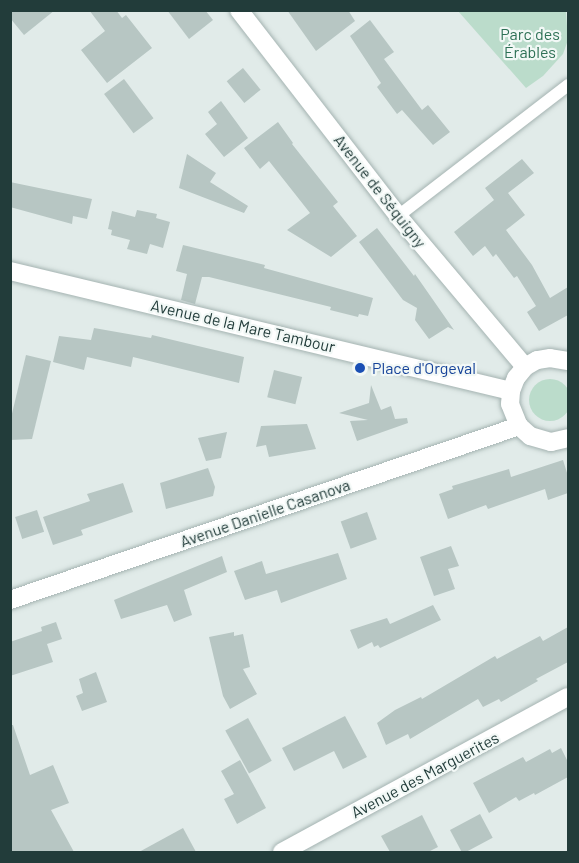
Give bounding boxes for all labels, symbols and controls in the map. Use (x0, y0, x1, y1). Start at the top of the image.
park label: Parc des Érables (500, 24, 560, 62)
street label: Avenue de Séquigny (330, 131, 430, 251)
street label: Avenue de la Mare Tambour (149, 295, 337, 357)
place label: Place d'Orgeval (372, 358, 476, 378)
marker: Place d'Orgeval (353, 361, 367, 375)
street label: Avenue Danielle Casanova (177, 475, 353, 551)
street label: Avenue des Marguerites (348, 728, 502, 822)

